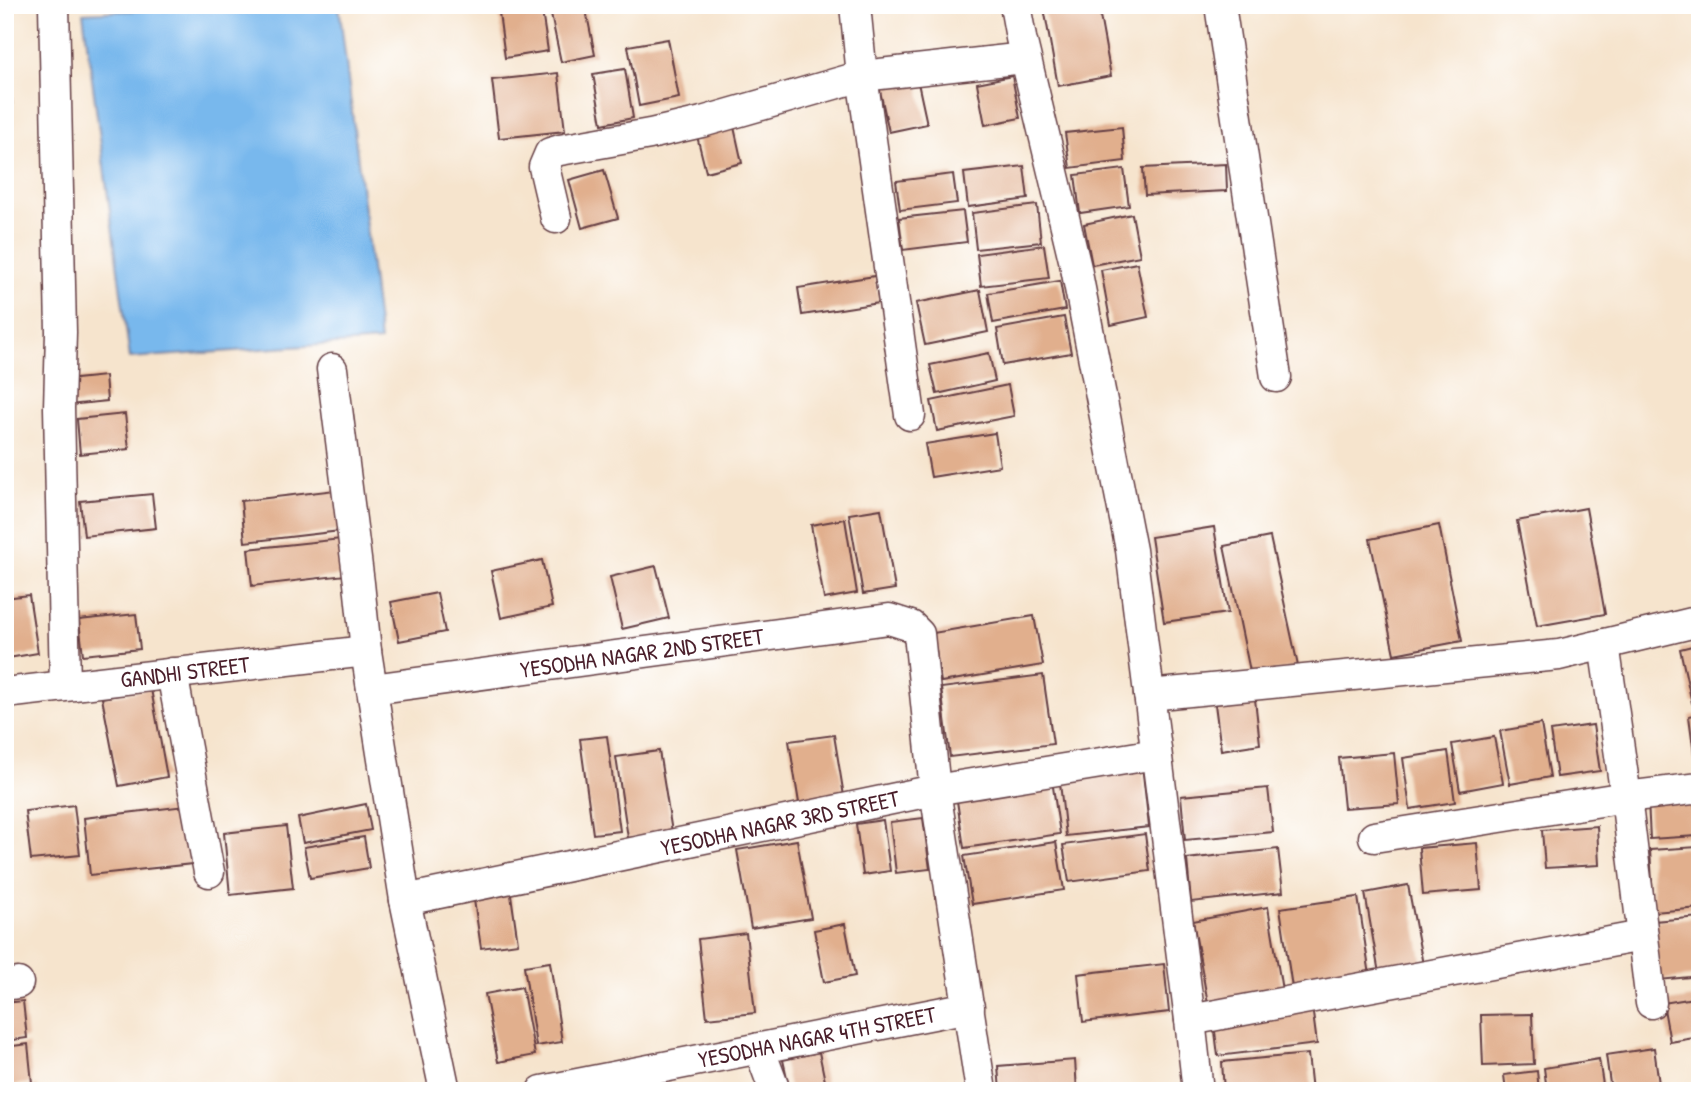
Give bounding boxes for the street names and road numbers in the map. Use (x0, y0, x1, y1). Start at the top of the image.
street label: YESODHA NAGAR 2ND STREET (518, 620, 766, 685)
street label: GANDHI STREET (119, 648, 251, 695)
street label: YESODHA NAGAR 3RD STREET (658, 782, 902, 863)
street label: YESODHA NAGAR 4TH STREET (695, 998, 939, 1075)

